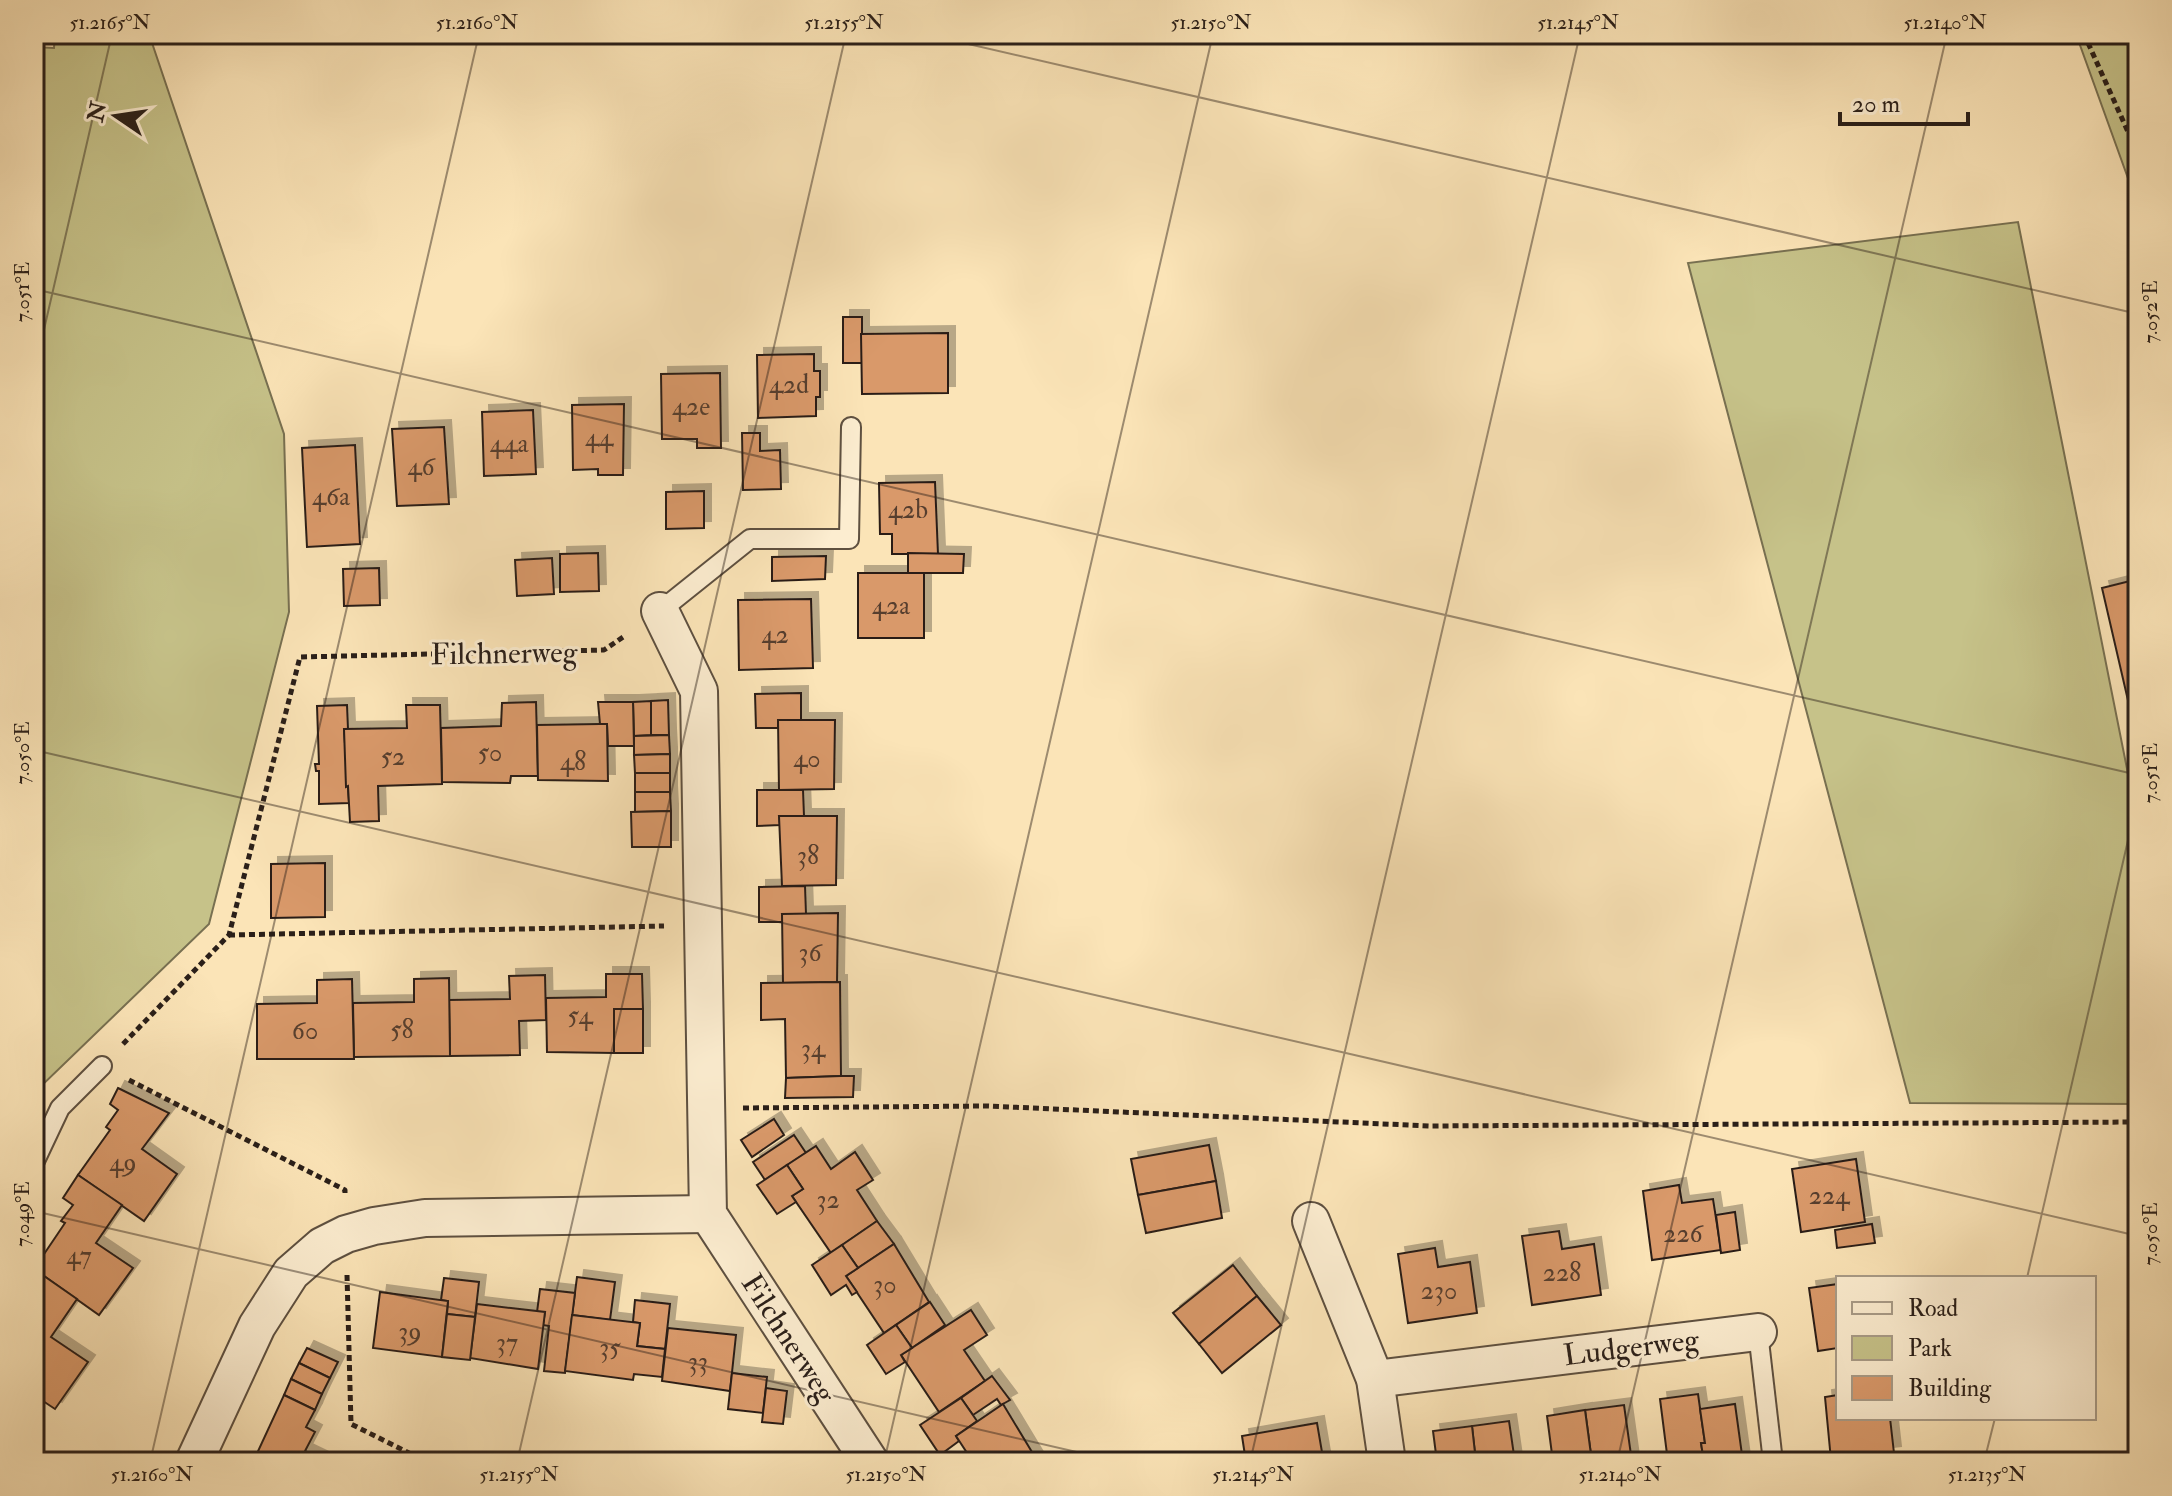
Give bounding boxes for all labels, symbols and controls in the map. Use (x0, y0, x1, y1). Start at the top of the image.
text: 51.2165°N (70, 10, 150, 35)
text: 51.2160°N (436, 10, 518, 35)
text: 51.2155°N (804, 10, 884, 35)
text: 51.2150°N (1171, 10, 1252, 35)
text: 51.2145°N (1537, 10, 1619, 35)
text: 51.2140°N (1903, 10, 1987, 35)
north arrow (76, 76, 156, 156)
scale bar (1840, 76, 1968, 126)
text: 20 m (1852, 89, 1901, 120)
text: N (81, 99, 113, 125)
text: 7.051°E (10, 262, 35, 322)
text: 7.052°E (2138, 280, 2163, 344)
house number: 42d (769, 369, 809, 401)
house number: 42e (672, 391, 710, 423)
house number: 44 (585, 422, 614, 454)
house number: 44a (490, 428, 529, 460)
house number: 46 (407, 451, 436, 483)
house number: 46a (312, 481, 350, 513)
house number: 42b (888, 494, 928, 526)
house number: 42a (872, 590, 910, 622)
house number: 42 (761, 619, 789, 651)
street label: Filchnerweg (430, 634, 579, 673)
text: 7.050°E (10, 721, 35, 785)
house number: 50 (478, 737, 502, 769)
house number: 52 (381, 741, 405, 773)
house number: 40 (793, 743, 821, 775)
text: 7.051°E (2138, 743, 2163, 803)
house number: 48 (560, 746, 586, 778)
house number: 38 (797, 840, 819, 872)
house number: 36 (798, 937, 823, 969)
house number: 54 (568, 1000, 593, 1032)
house number: 58 (390, 1014, 414, 1046)
house number: 60 (292, 1015, 318, 1047)
house number: 34 (801, 1033, 826, 1065)
house number: 49 (109, 1147, 137, 1179)
house number: 224 (1809, 1180, 1850, 1212)
text: 7.049°E (10, 1181, 35, 1247)
house number: 32 (816, 1184, 840, 1216)
text: 7.050°E (2138, 1202, 2163, 1266)
house number: 226 (1663, 1218, 1705, 1250)
house number: 47 (66, 1240, 92, 1272)
house number: 228 (1543, 1257, 1581, 1289)
street label: Filchnerweg (733, 1267, 845, 1411)
house number: 30 (873, 1269, 897, 1301)
house number: 230 (1421, 1275, 1457, 1307)
legend (1836, 1276, 2096, 1420)
text: Road (1908, 1293, 1958, 1324)
house number: 39 (398, 1316, 422, 1348)
street label: Ludgerweg (1561, 1321, 1702, 1374)
house number: 37 (496, 1327, 518, 1359)
house number: 35 (599, 1332, 621, 1364)
text: Park (1908, 1333, 1952, 1364)
house number: 33 (688, 1346, 708, 1378)
text: Building (1908, 1373, 1992, 1404)
text: 51.2160°N (111, 1462, 193, 1487)
text: 51.2155°N (479, 1462, 559, 1487)
text: 51.2150°N (846, 1462, 927, 1487)
text: 51.2145°N (1212, 1462, 1294, 1487)
text: 51.2140°N (1578, 1462, 1662, 1487)
text: 51.2135°N (1948, 1462, 2026, 1487)

